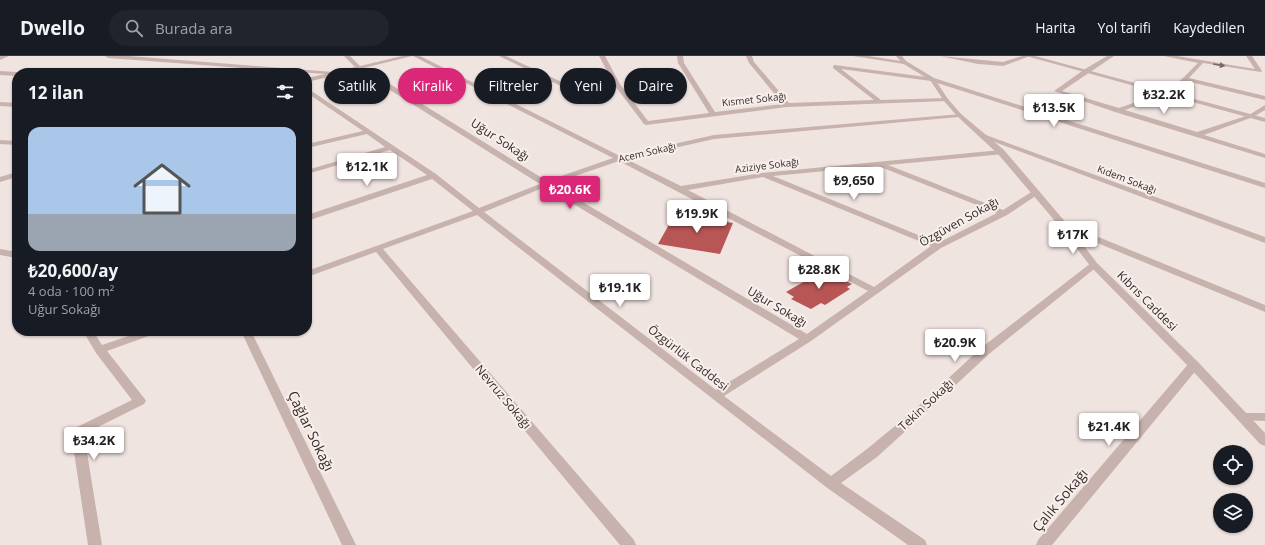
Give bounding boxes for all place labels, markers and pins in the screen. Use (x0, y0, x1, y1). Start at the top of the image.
pin: ₺32.2K (1131, 81, 1197, 115)
pin: ₺13.5K (1021, 94, 1087, 128)
pin: ₺12.1K (334, 153, 400, 187)
pin: ₺9,650 (821, 167, 887, 201)
pin: ₺20.6K (537, 176, 603, 210)
pin: ₺19.9K (664, 200, 730, 234)
pin: ₺17K (1049, 221, 1097, 255)
pin: ₺28.8K (786, 256, 852, 290)
pin: ₺19.1K (587, 274, 653, 308)
pin: ₺20.9K (922, 329, 988, 363)
pin: ₺21.4K (1076, 413, 1142, 447)
pin: ₺34.2K (61, 427, 127, 461)

